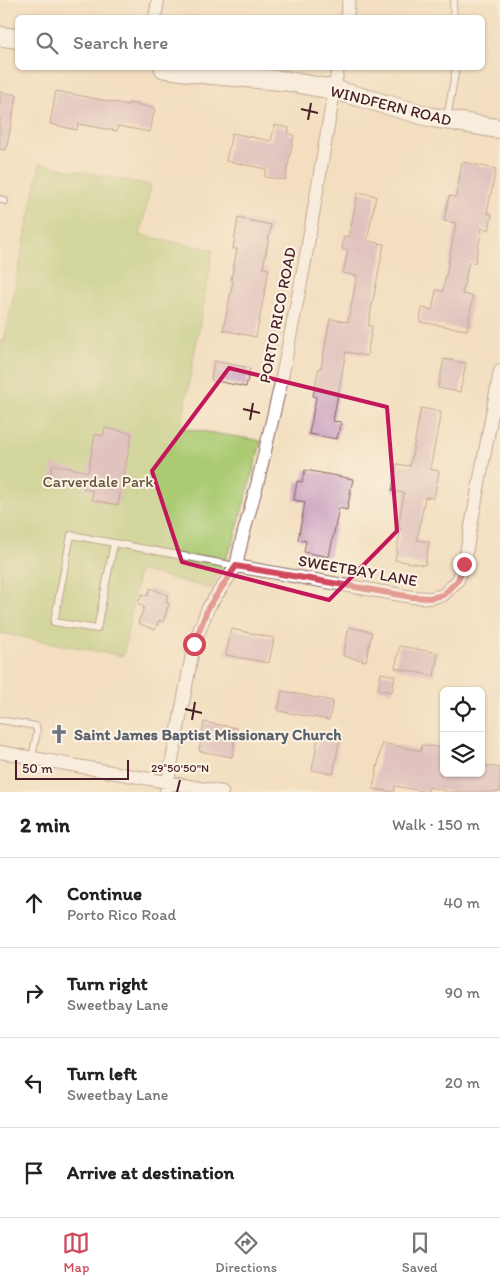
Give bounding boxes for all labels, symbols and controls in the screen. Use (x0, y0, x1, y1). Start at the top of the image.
search box (15, 15, 485, 70)
icon: search (33, 29, 61, 57)
text: Search here (73, 31, 168, 54)
street label: WINDFERN ROAD (328, 81, 453, 130)
street label: PORTO RICO ROAD (255, 245, 300, 385)
park label: Carverdale Park (43, 472, 154, 491)
street label: SWEETBAY LANE (297, 551, 419, 590)
route end (453, 553, 476, 576)
route start (183, 633, 206, 656)
map controls (440, 687, 485, 777)
button: locate (440, 687, 485, 732)
church icon: Saint James Baptist Missionary Church (48, 723, 70, 745)
place label: Saint James Baptist Missionary Church (74, 725, 342, 745)
button: layers (440, 732, 485, 777)
scale bar (15, 757, 129, 780)
text: 50 m (22, 760, 53, 777)
text: 29°50'50"N (151, 761, 209, 775)
text: 2 min (20, 812, 70, 837)
text: Walk · 150 m (392, 815, 480, 834)
text: Continue (67, 882, 142, 905)
icon: ahead (20, 889, 48, 917)
text: 40 m (443, 893, 480, 912)
text: Porto Rico Road (67, 905, 176, 924)
text: Turn right (67, 972, 148, 995)
icon: right (20, 979, 48, 1007)
text: 90 m (445, 983, 480, 1002)
text: Sweetbay Lane (67, 995, 168, 1014)
text: Turn left (67, 1062, 137, 1085)
icon: left (20, 1069, 48, 1097)
text: 20 m (445, 1073, 480, 1092)
text: Sweetbay Lane (67, 1085, 168, 1104)
icon: arrive (20, 1159, 48, 1187)
text: Arrive at destination (67, 1161, 234, 1184)
tab: Map (62, 1229, 90, 1276)
tab: Directions (215, 1229, 277, 1276)
tab: Saved (402, 1229, 438, 1276)

